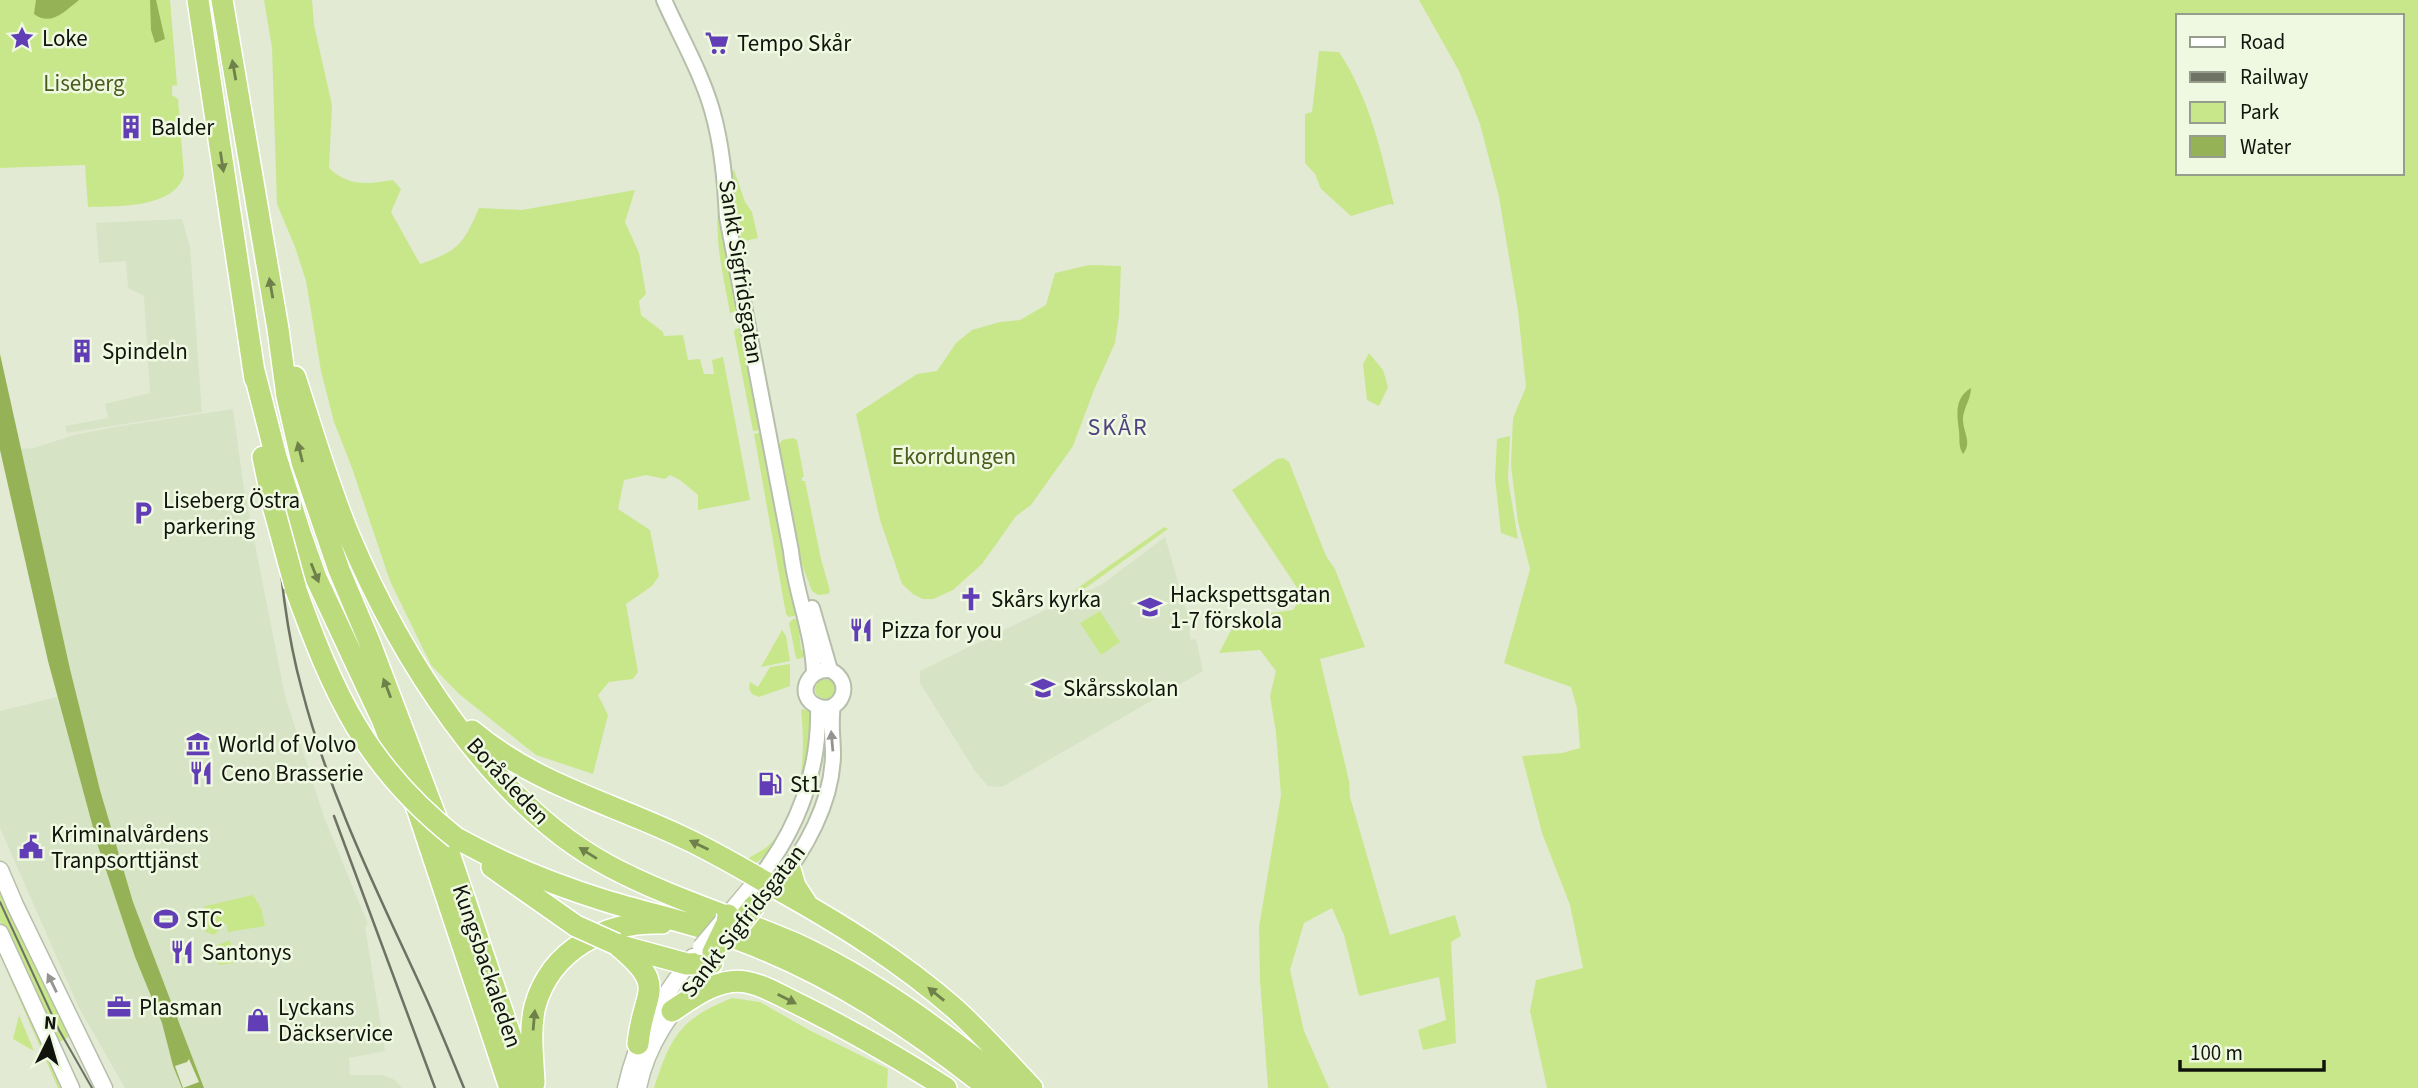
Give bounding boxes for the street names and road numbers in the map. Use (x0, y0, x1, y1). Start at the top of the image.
street label: Sankt Sigfridsgatan (710, 178, 772, 366)
street label: Boråsleden (459, 730, 557, 832)
street label: Sankt Sigfridsgatan (673, 838, 813, 1004)
street label: Kungsbackaleden (444, 880, 530, 1052)

